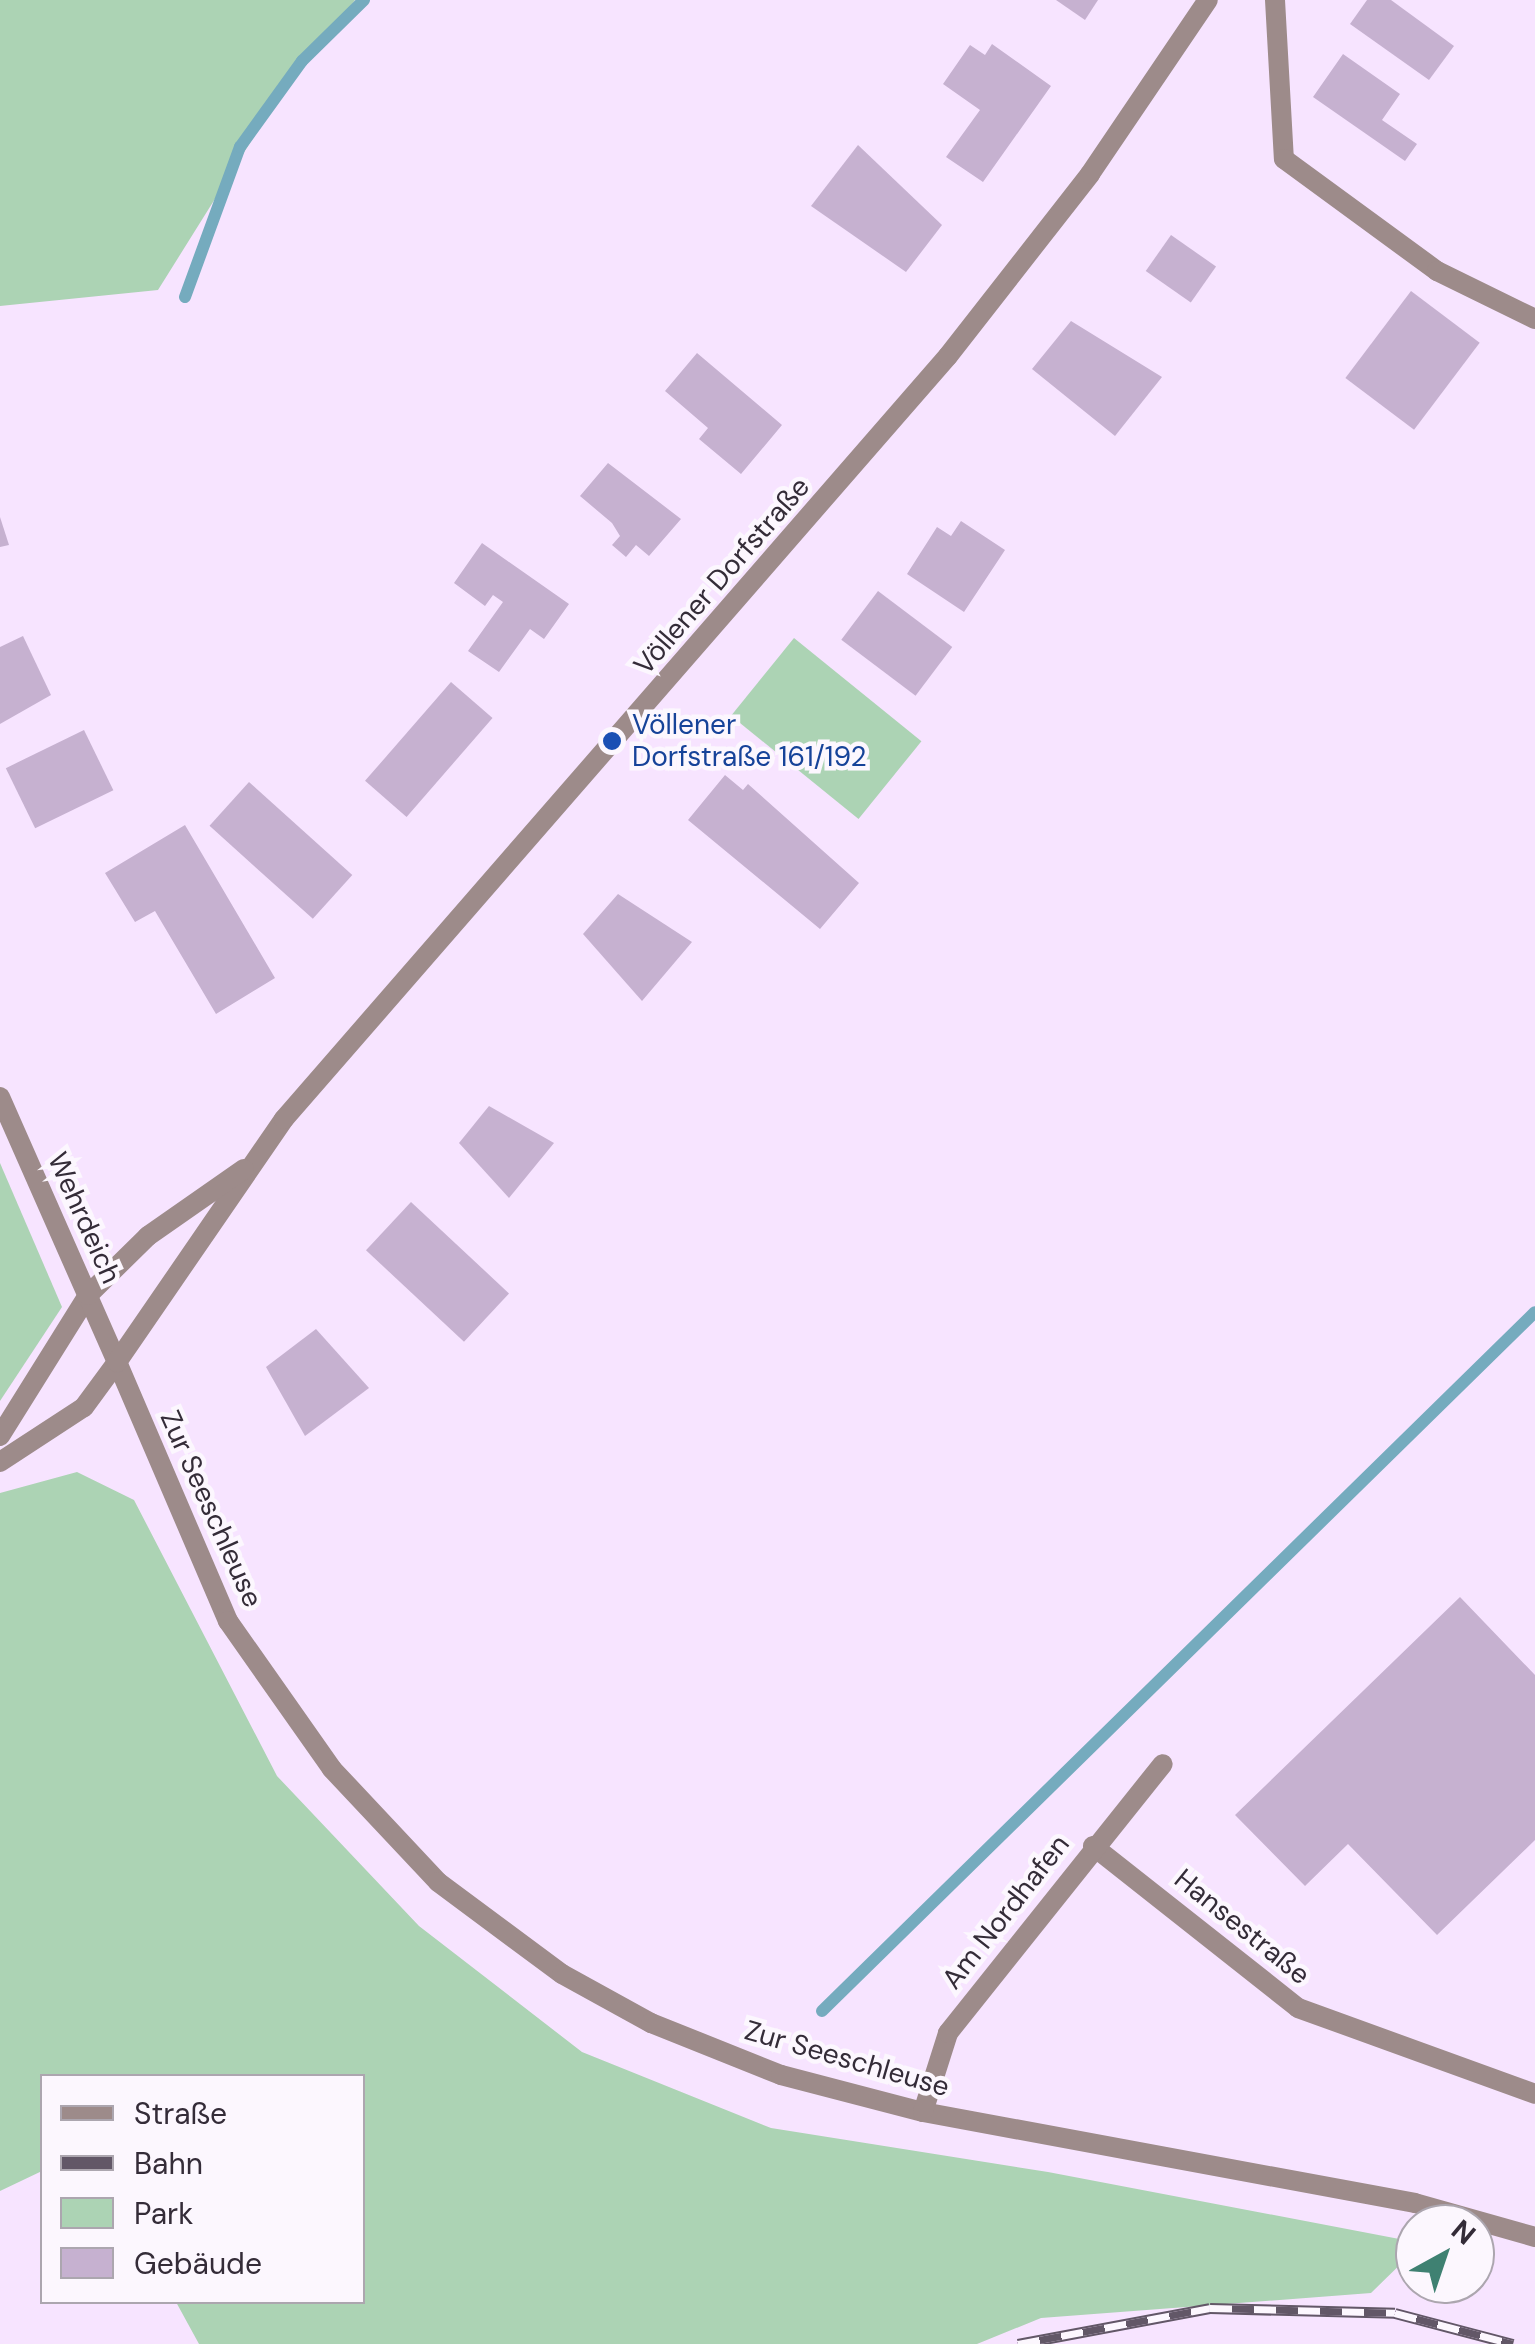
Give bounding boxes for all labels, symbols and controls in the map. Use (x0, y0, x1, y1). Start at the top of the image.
street label: Völlener Dorfstraße (627, 470, 817, 682)
place label: Völlener Dorfstraße 161/192 (632, 708, 867, 774)
marker: Völlener Dorfstraße 161/192 (601, 730, 623, 752)
street label: Wehrdeich (40, 1147, 128, 1289)
street label: Zur Seeschleuse (153, 1406, 269, 1612)
street label: Am Nordhafen (935, 1828, 1077, 1996)
street label: Hansestraße (1168, 1862, 1316, 1992)
street label: Zur Seeschleuse (741, 2014, 953, 2104)
legend (40, 2074, 365, 2304)
text: Straße (134, 2094, 227, 2133)
text: Bahn (134, 2144, 203, 2183)
text: Park (134, 2194, 193, 2233)
north arrow (1395, 2204, 1495, 2304)
text: N (1444, 2211, 1483, 2253)
text: Gebäude (134, 2244, 262, 2283)

